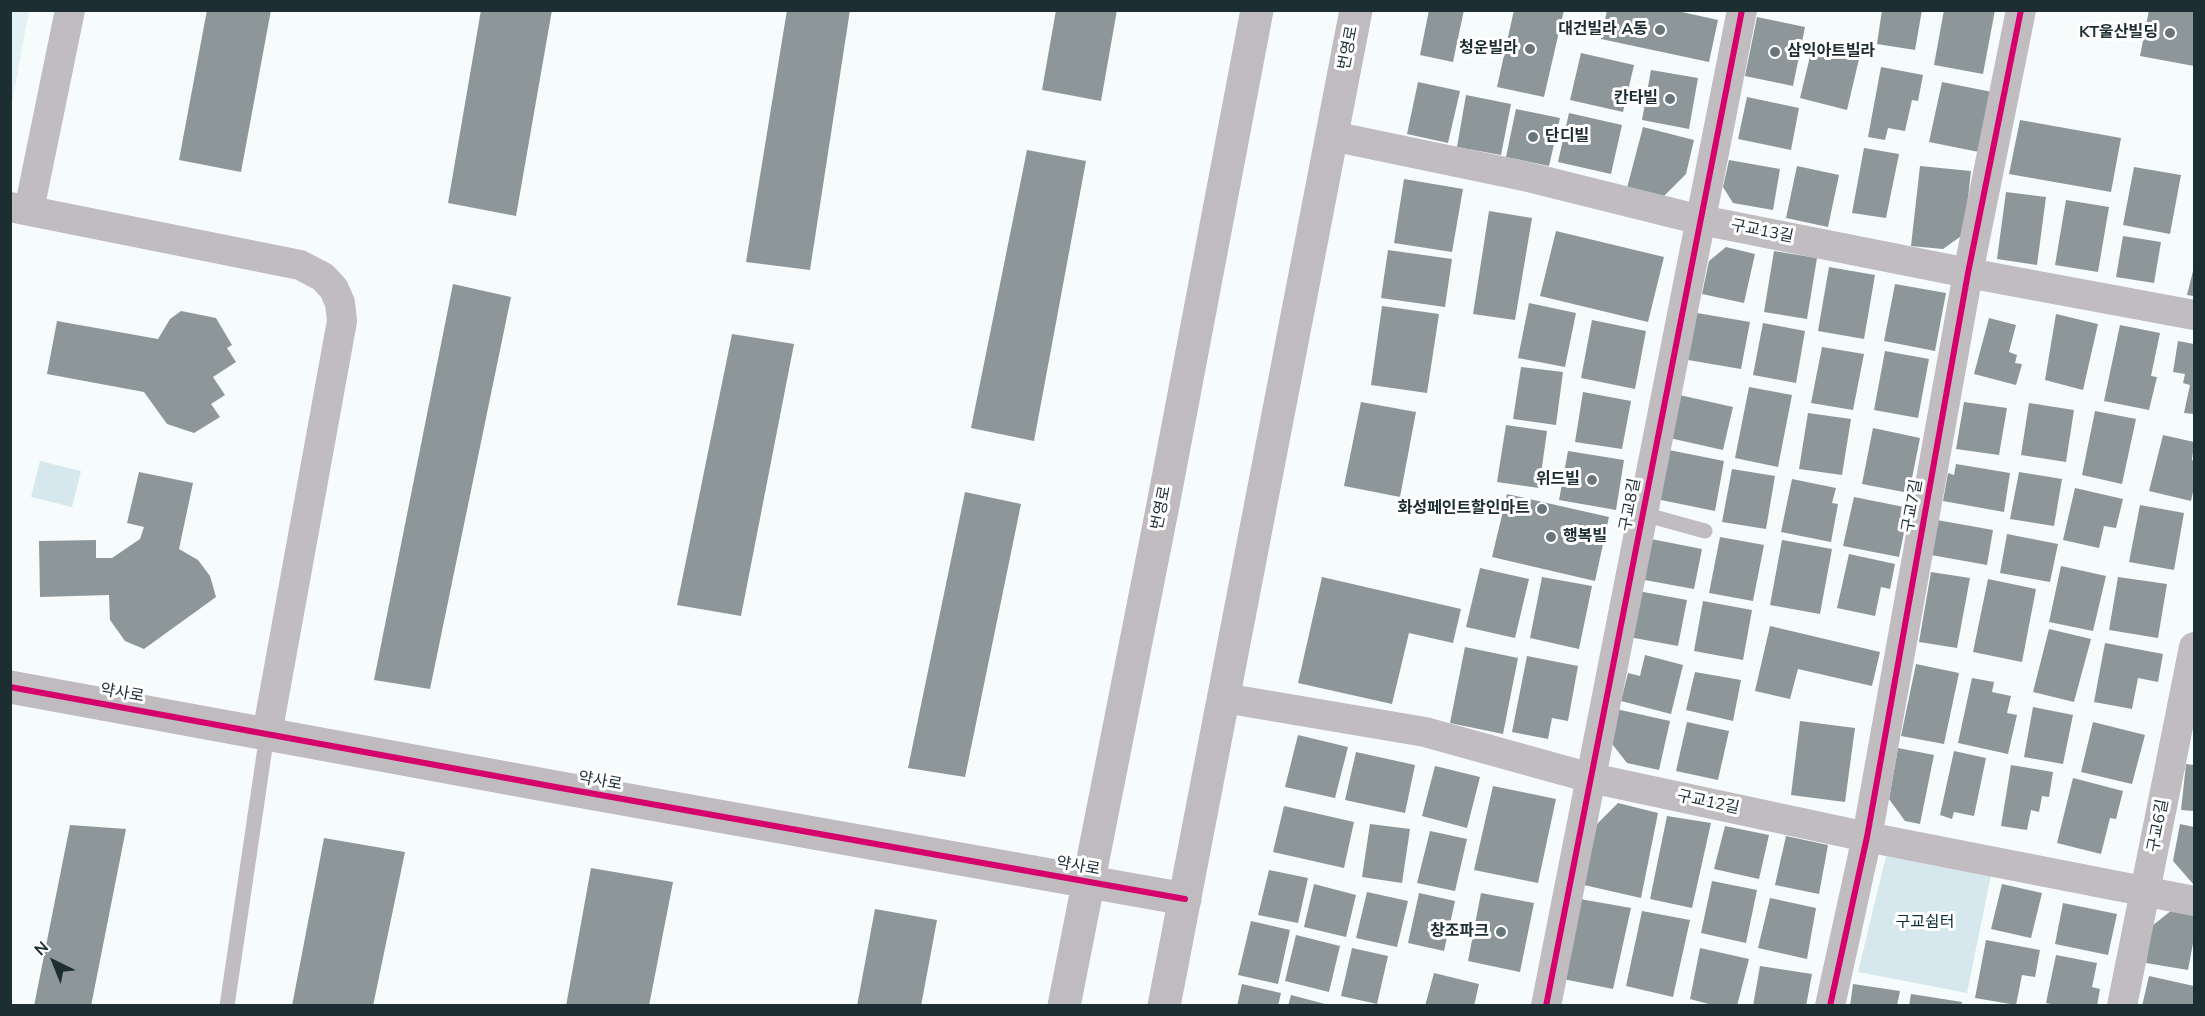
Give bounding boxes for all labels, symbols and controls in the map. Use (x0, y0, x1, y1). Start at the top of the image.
place label: 대건빌라 A동 (1558, 20, 1648, 40)
marker: 대건빌라 A동 (1653, 23, 1667, 37)
place label: KT울산빌딩 (2079, 23, 2158, 43)
street label: 번영로 (1335, 24, 1363, 72)
marker: KT울산빌딩 (2163, 26, 2177, 40)
place label: 청운빌라 (1459, 39, 1518, 59)
marker: 청운빌라 (1523, 42, 1537, 56)
place label: 삼익아트빌라 (1787, 42, 1875, 62)
marker: 삼익아트빌라 (1768, 45, 1782, 59)
place label: 칸타빌 (1614, 89, 1658, 109)
marker: 칸타빌 (1663, 92, 1677, 106)
place label: 단디빌 (1545, 127, 1589, 147)
marker: 단디빌 (1526, 130, 1540, 144)
street label: 구교13길 (1729, 217, 1795, 247)
place label: 위드빌 (1536, 470, 1580, 490)
marker: 위드빌 (1585, 473, 1599, 487)
street label: 구교8길 (1616, 477, 1646, 533)
street label: 구교7길 (1899, 478, 1927, 534)
street label: 번영로 (1148, 484, 1176, 532)
place label: 화성페인트할인마트 (1398, 499, 1530, 519)
marker: 화성페인트할인마트 (1535, 502, 1549, 516)
place label: 행복빌 (1563, 527, 1607, 547)
marker: 행복빌 (1544, 530, 1558, 544)
street label: 약사로 (99, 681, 145, 707)
street label: 약사로 (577, 769, 623, 795)
street label: 구교12길 (1675, 787, 1741, 819)
street label: 구교6길 (2144, 798, 2174, 854)
street label: 약사로 (1055, 854, 1101, 880)
park label: 구교쉼터 (1896, 913, 1954, 933)
place label: 창조파크 (1430, 922, 1489, 942)
marker: 창조파크 (1494, 925, 1508, 939)
north arrow (24, 932, 84, 992)
text: N (30, 937, 54, 961)

